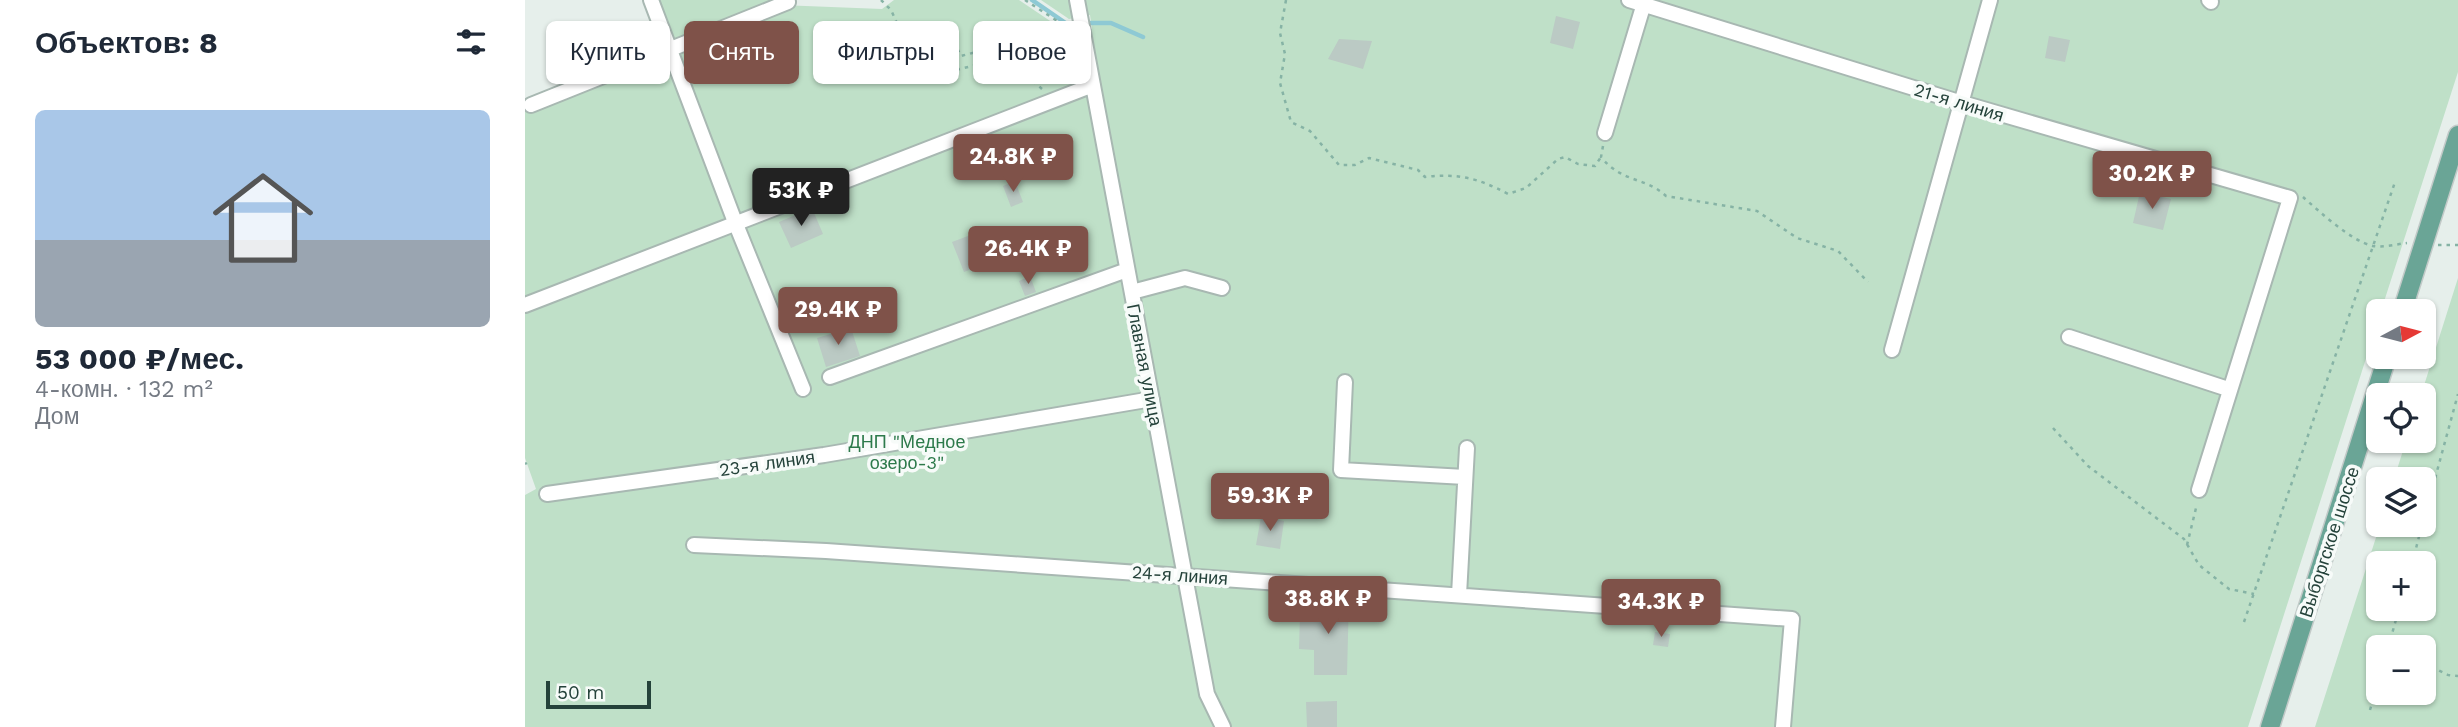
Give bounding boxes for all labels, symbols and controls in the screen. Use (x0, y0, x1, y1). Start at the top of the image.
chip: Купить (546, 21, 670, 84)
chip: Снять (684, 21, 799, 84)
chip: Фильтры (813, 21, 959, 84)
chip: Новое (973, 21, 1091, 84)
icon: filters (452, 23, 490, 61)
text: Объектов: 8 (35, 25, 218, 60)
street label: 21-я линия (1912, 78, 2006, 126)
pin: 24.8K ₽ (948, 134, 1078, 194)
text: 24.8K ₽ (969, 143, 1057, 170)
pin: 30.2K ₽ (2087, 152, 2217, 211)
icon: home (200, 155, 326, 281)
text: 30.2K ₽ (2109, 160, 2195, 187)
pin: 53K ₽ (752, 168, 850, 228)
text: 53K ₽ (768, 177, 834, 204)
pin: 26.4K ₽ (963, 226, 1093, 286)
text: 26.4K ₽ (984, 235, 1072, 262)
pin: 29.4K ₽ (773, 288, 903, 347)
text: 29.4K ₽ (794, 296, 882, 323)
north arrow (2366, 299, 2436, 369)
map controls (2366, 299, 2436, 705)
street label: Главная улица (1123, 302, 1167, 429)
text: 53 000 ₽/мес. (35, 341, 244, 376)
text: 4-комн. · 132 m² (35, 376, 213, 403)
button: locate (2366, 383, 2436, 453)
text: Дом (35, 403, 79, 430)
park label: ДНП "Медное озеро-3" (849, 431, 965, 473)
street label: 23-я линия (718, 446, 816, 480)
street label: Выборгское шоссе (2295, 464, 2363, 620)
button: layers (2366, 467, 2436, 537)
pin: 59.3K ₽ (1205, 474, 1335, 533)
text: 59.3K ₽ (1227, 482, 1313, 509)
button: + (2366, 551, 2436, 621)
street label: 24-я линия (1131, 561, 1229, 589)
pin: 38.8K ₽ (1263, 576, 1393, 636)
pin: 34.3K ₽ (1596, 580, 1726, 639)
text: 38.8K ₽ (1284, 585, 1372, 612)
text: 34.3K ₽ (1618, 588, 1704, 615)
button: − (2366, 635, 2436, 705)
scale bar (546, 678, 651, 710)
text: 50 m (557, 681, 604, 704)

